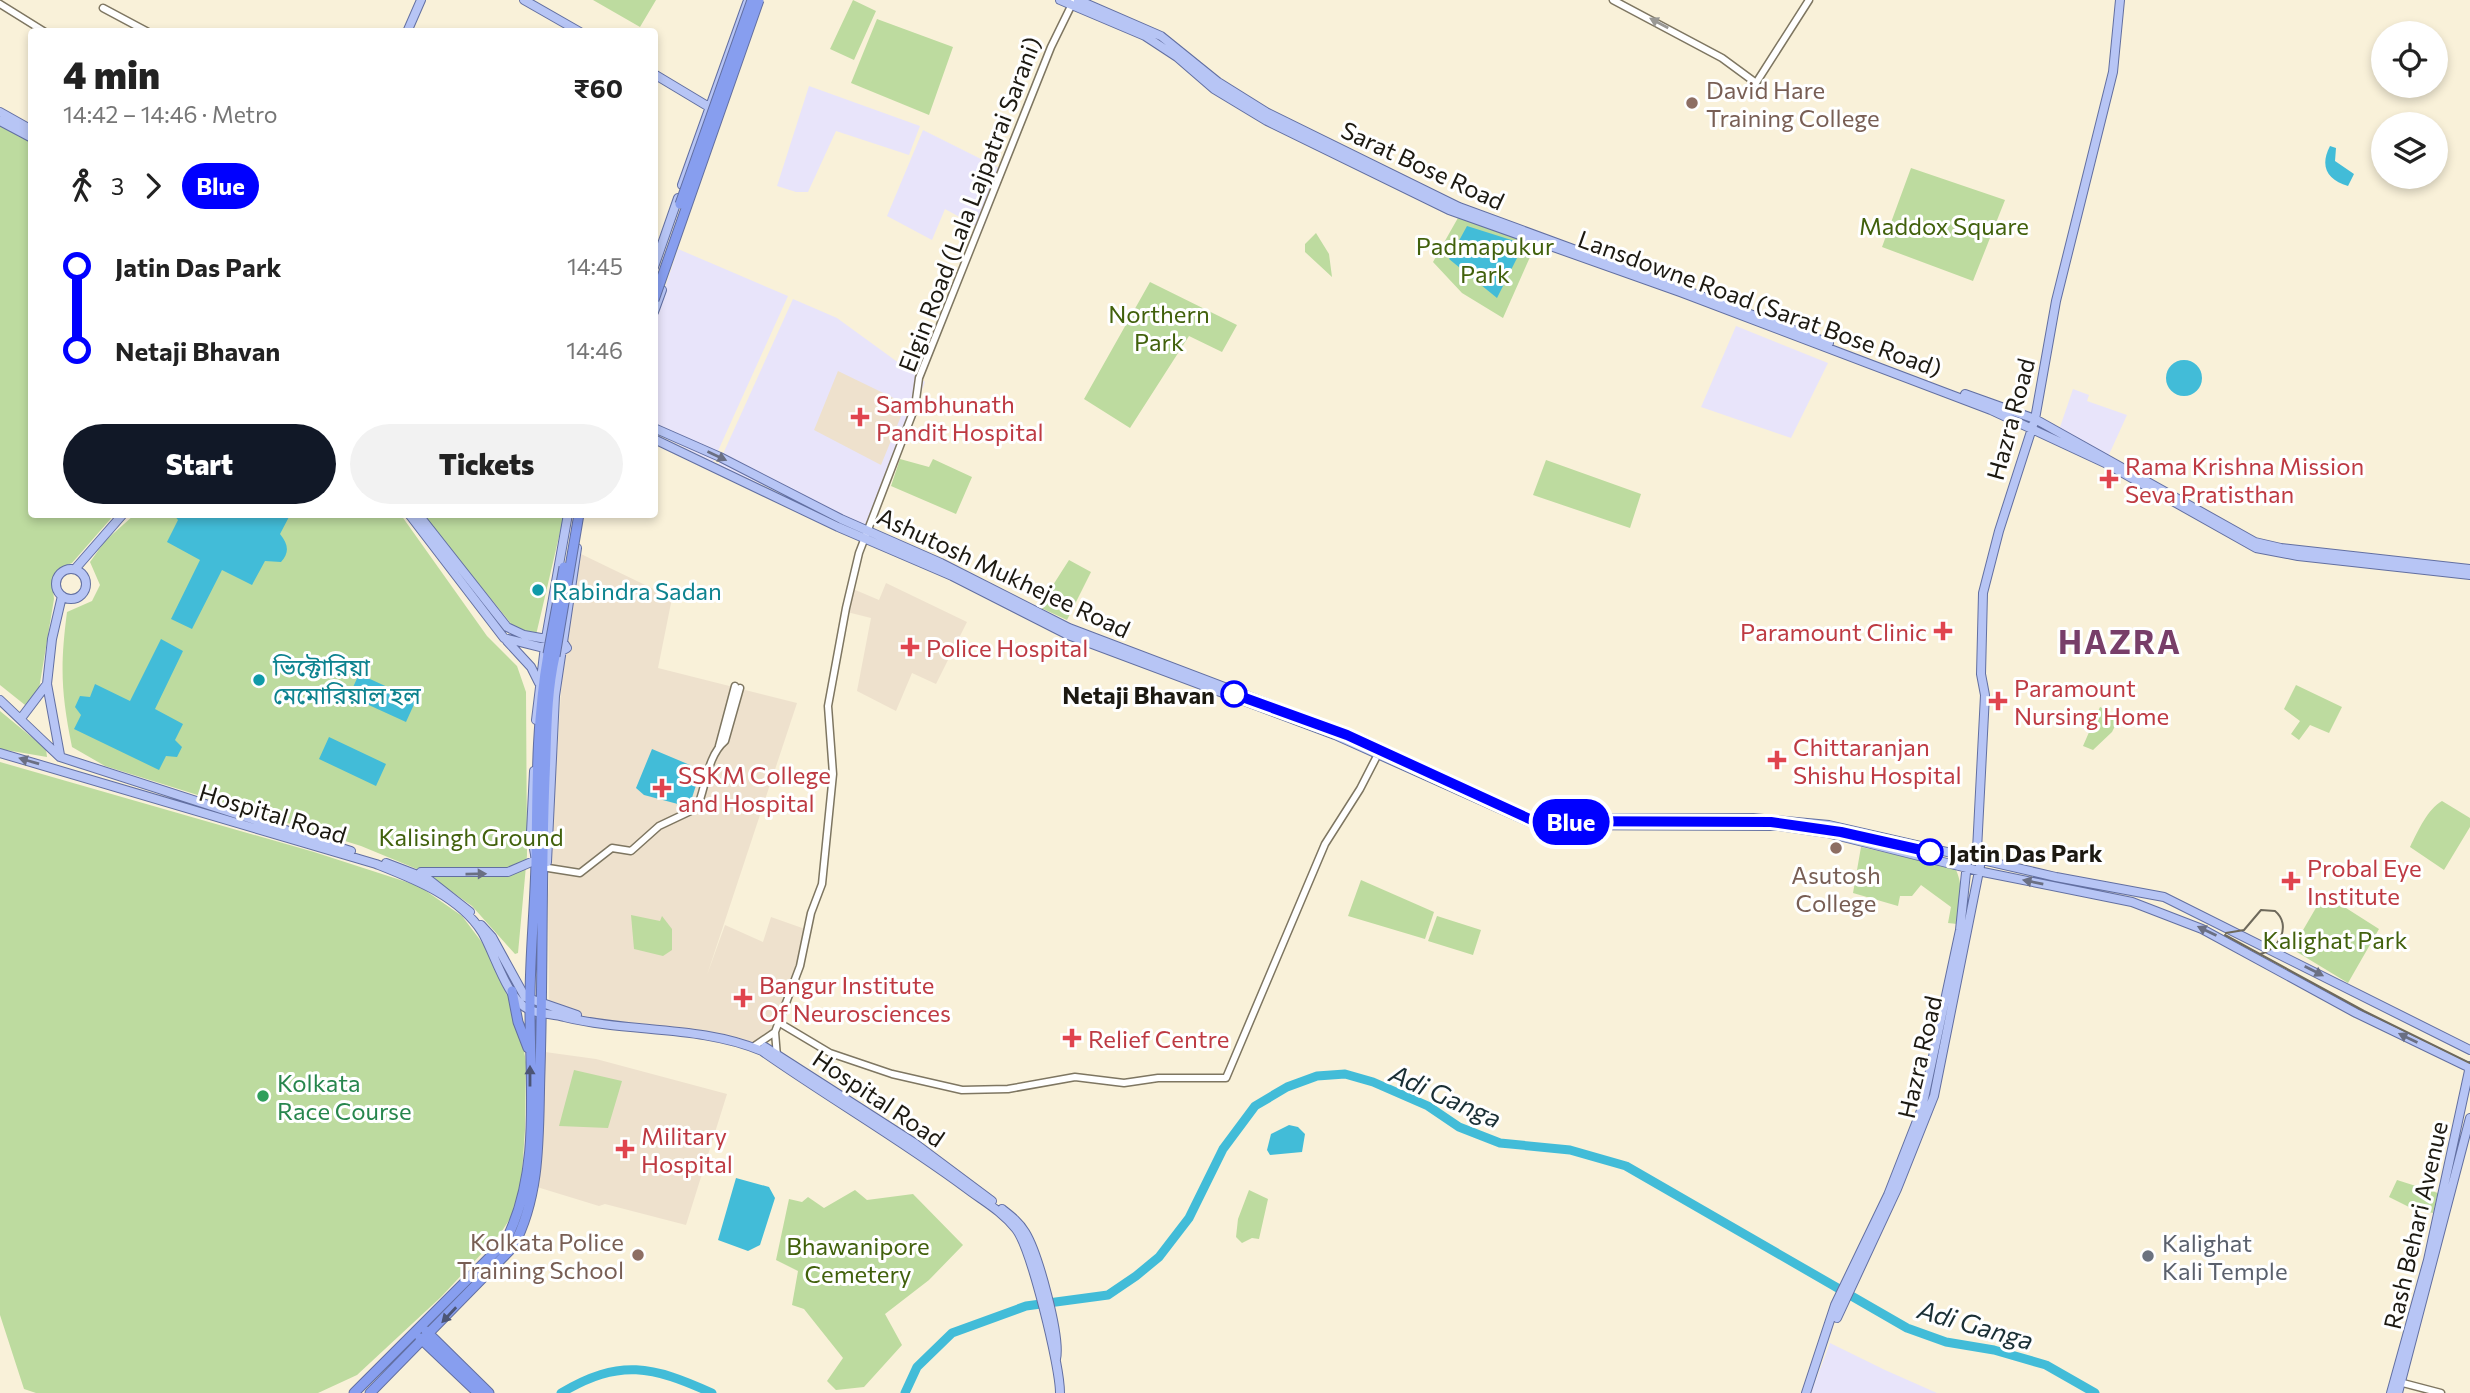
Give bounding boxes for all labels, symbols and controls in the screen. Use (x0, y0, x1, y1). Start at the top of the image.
one-way arrow (1648, 18, 1668, 30)
map controls (2371, 21, 2448, 189)
button: locate (2371, 21, 2448, 98)
street label: Elgin Road (Lala Lajpatrai Sarani) (892, 32, 1046, 376)
text: 4 min (63, 50, 160, 97)
text: ₹60 (574, 72, 623, 103)
place label: David Hare Training College (1706, 75, 1880, 132)
marker: David Hare Training College (1684, 95, 1700, 111)
text: 14:42 – 14:46 · Metro (63, 100, 278, 128)
button: layers (2371, 112, 2448, 189)
street label: Sarat Bose Road (1337, 115, 1509, 215)
icon: walk (63, 167, 101, 205)
icon: forward (134, 167, 172, 205)
text: Blue (196, 171, 245, 200)
text: 3 (111, 172, 124, 200)
park label: Maddox Square (1859, 211, 2029, 240)
street label: Lansdowne Road (Sarat Bose Road) (1574, 224, 1946, 382)
park label: Padmapukur Park (1416, 231, 1555, 288)
text: Jatin Das Park (115, 251, 281, 282)
text: 14:45 (567, 252, 623, 280)
park label: Northern Park (1108, 299, 1210, 356)
text: Netaji Bhavan (115, 335, 280, 366)
text: 14:46 (566, 336, 623, 364)
street label: Hazra Road (1980, 355, 2040, 483)
place label: Sambhunath Pandit Hospital (876, 389, 1044, 446)
marker: Sambhunath Pandit Hospital (850, 407, 870, 427)
button: Start (63, 424, 336, 504)
button: Tickets (350, 424, 623, 504)
one-way arrow (707, 450, 727, 461)
place label: Rama Krishna Mission Seva Pratisthan (2125, 451, 2364, 508)
marker: Rama Krishna Mission Seva Pratisthan (2099, 469, 2119, 489)
street label: Ashutosh Mukhejee Road (873, 501, 1135, 643)
place label: Rabindra Sadan (552, 576, 722, 605)
marker: Rabindra Sadan (530, 582, 546, 598)
place label: Paramount Clinic (1740, 617, 1927, 646)
marker: Paramount Clinic (1933, 621, 1953, 641)
district label: HAZRA (2058, 621, 2182, 661)
place label: Police Hospital (926, 633, 1088, 662)
marker: Police Hospital (900, 637, 920, 657)
place label: ভিক্টোরিয়া মেমোরিয়াল হল (272, 652, 421, 709)
marker: ভিক্টোরিয়া মেমোরিয়াল হল (251, 672, 267, 688)
place label: Paramount Nursing Home (2014, 673, 2169, 730)
place label: Netaji Bhavan (1062, 680, 1215, 709)
marker: Netaji Bhavan (1221, 681, 1247, 707)
marker: Paramount Nursing Home (1988, 691, 2008, 711)
place label: Chittaranjan Shishu Hospital (1793, 732, 1962, 789)
marker: Chittaranjan Shishu Hospital (1767, 750, 1787, 770)
one-way arrow (18, 755, 39, 765)
place label: SSKM College and Hospital (678, 760, 831, 817)
street label: Hospital Road (196, 777, 350, 849)
marker: SSKM College and Hospital (652, 778, 672, 798)
line badge: Blue (1522, 799, 1620, 845)
text: Blue (1547, 807, 1595, 836)
park label: Kalisingh Ground (378, 822, 564, 851)
place label: Jatin Das Park (1949, 838, 2103, 867)
marker: Jatin Das Park (1917, 839, 1943, 865)
marker: Asutosh College (1828, 840, 1844, 856)
place label: Probal Eye Institute (2307, 853, 2422, 910)
place label: Asutosh College (1791, 860, 1881, 917)
one-way arrow (466, 868, 488, 880)
marker: Probal Eye Institute (2281, 871, 2301, 891)
one-way arrow (2022, 877, 2044, 888)
park label: Kalighat Park (2263, 925, 2407, 954)
one-way arrow (2197, 926, 2217, 937)
one-way arrow (2304, 965, 2324, 976)
place label: Bangur Institute Of Neurosciences (759, 970, 951, 1027)
marker: Bangur Institute Of Neurosciences (733, 988, 753, 1008)
street label: Hazra Road (1891, 993, 1947, 1121)
place label: Relief Centre (1088, 1024, 1229, 1053)
marker: Relief Centre (1062, 1028, 1082, 1048)
one-way arrow (2398, 1032, 2418, 1043)
street label: Hospital Road (808, 1043, 950, 1153)
water label: Adi Ganga (1385, 1056, 1507, 1133)
one-way arrow (524, 1065, 536, 1087)
place label: Kolkata Race Course (277, 1068, 412, 1125)
marker: Kolkata Race Course (255, 1088, 271, 1104)
street label: Rash Behari Avenue (2377, 1118, 2453, 1332)
place label: Military Hospital (641, 1121, 733, 1178)
marker: Military Hospital (615, 1139, 635, 1159)
place label: Kolkata Police Training School (457, 1227, 624, 1284)
place label: Kalighat Kali Temple (2162, 1228, 2288, 1285)
park label: Bhawanipore Cemetery (786, 1231, 930, 1288)
marker: Kolkata Police Training School (630, 1247, 646, 1263)
marker: Kalighat Kali Temple (2140, 1248, 2156, 1264)
water label: Adi Ganga (1914, 1292, 2037, 1355)
one-way arrow (441, 1306, 458, 1323)

